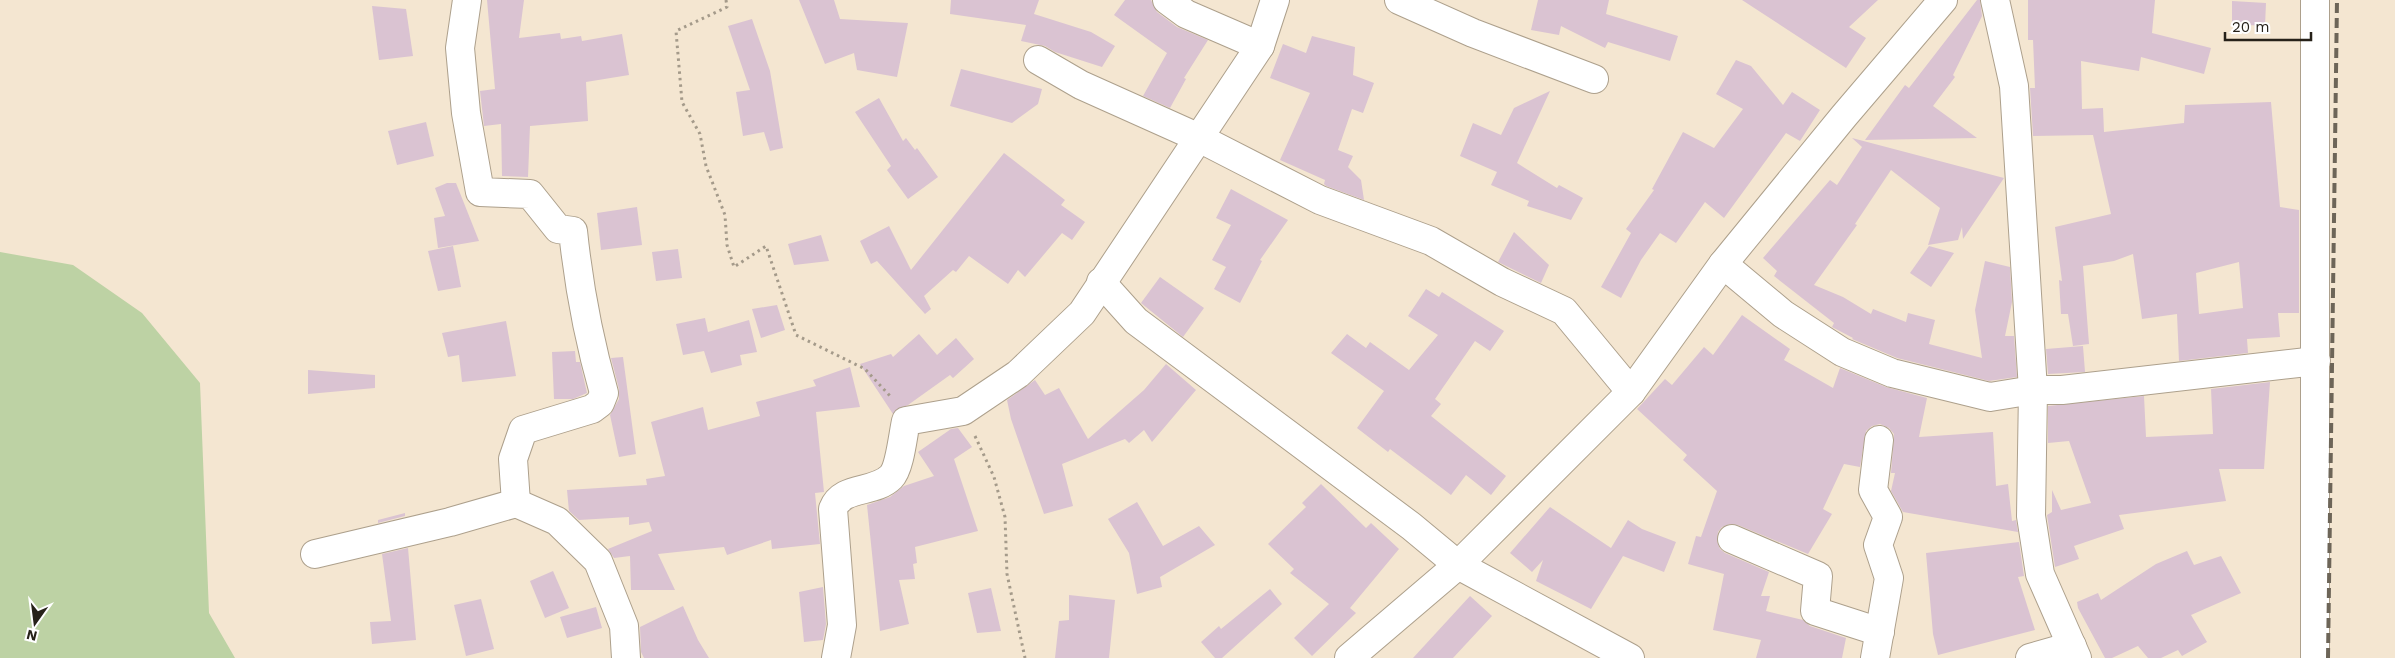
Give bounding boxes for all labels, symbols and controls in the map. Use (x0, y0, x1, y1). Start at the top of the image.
scale bar (2225, 10, 2311, 42)
text: 20 m (2232, 18, 2270, 36)
north arrow (10, 598, 60, 648)
text: N (25, 627, 39, 645)

